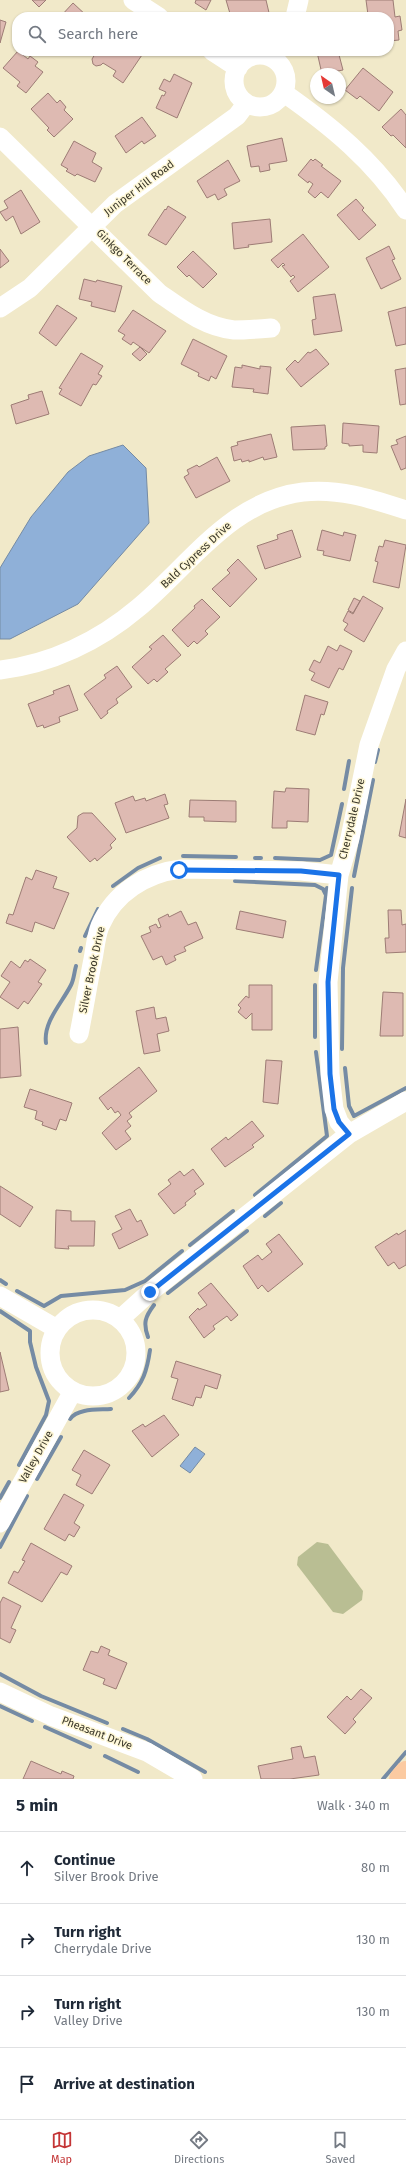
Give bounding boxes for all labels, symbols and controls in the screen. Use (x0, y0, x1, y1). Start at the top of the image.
search box (12, 12, 394, 56)
icon: search (26, 23, 48, 45)
text: Search here (58, 25, 138, 43)
north arrow (310, 68, 346, 104)
street label: Juniper Hill Road (101, 157, 177, 219)
street label: Ginkgo Terrace (94, 227, 154, 287)
street label: Bald Cypress Drive (158, 519, 234, 591)
street label: Cherrydale Drive (336, 777, 368, 861)
route start (170, 861, 188, 879)
street label: Silver Brook Drive (76, 925, 108, 1015)
route end (141, 1283, 159, 1301)
street label: Valley Drive (16, 1428, 56, 1486)
street label: Pheasant Drive (60, 1714, 134, 1752)
text: 5 min (16, 1795, 58, 1816)
text: Walk · 340 m (317, 1798, 390, 1813)
text: Continue (54, 1851, 115, 1869)
icon: ahead (16, 1857, 38, 1879)
text: 80 m (361, 1860, 390, 1875)
text: Silver Brook Drive (54, 1869, 159, 1884)
text: Turn right (54, 1923, 121, 1941)
icon: right (16, 1929, 38, 1951)
text: 130 m (356, 1932, 390, 1947)
text: Cherrydale Drive (54, 1941, 152, 1956)
text: Turn right (54, 1995, 121, 2013)
icon: right (16, 2001, 38, 2023)
text: 130 m (356, 2004, 390, 2019)
text: Valley Drive (54, 2013, 123, 2028)
icon: arrive (16, 2073, 38, 2095)
text: Arrive at destination (54, 2075, 195, 2093)
tab: Map (51, 2129, 73, 2166)
tab: Directions (174, 2129, 224, 2166)
tab: Saved (326, 2129, 355, 2166)

